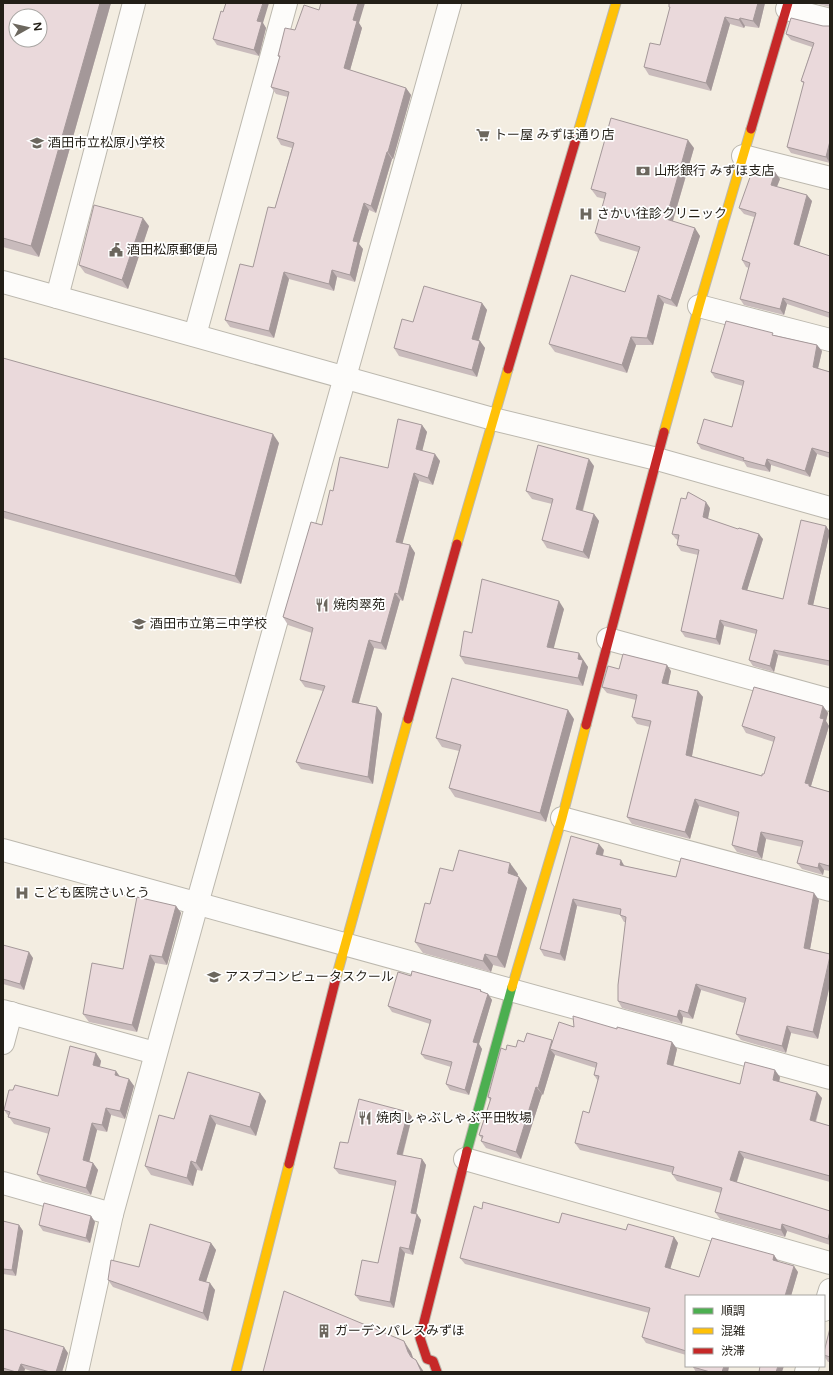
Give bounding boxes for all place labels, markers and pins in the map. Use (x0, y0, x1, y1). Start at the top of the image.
supermarket icon: トー屋 みずほ通り店 (475, 127, 491, 143)
place label: トー屋 みずほ通り店 (494, 127, 614, 143)
school or university icon: 酒田市立松原小学校 (29, 135, 45, 151)
place label: 酒田市立松原小学校 (48, 135, 165, 151)
bank icon: 山形銀行 みずほ支店 (635, 163, 651, 179)
place label: 山形銀行 みずほ支店 (654, 163, 774, 179)
hospital icon: さかい往診クリニック (578, 206, 594, 222)
place label: さかい往診クリニック (597, 206, 727, 222)
public building icon: 酒田松原郵便局 (108, 242, 124, 258)
place label: 酒田松原郵便局 (127, 242, 218, 258)
restaurant icon: 焼肉翠苑 (314, 597, 330, 613)
place label: 焼肉翠苑 (333, 597, 385, 613)
school or university icon: 酒田市立第三中学校 (131, 616, 147, 632)
place label: 酒田市立第三中学校 (150, 616, 267, 632)
hospital icon: こども医院さいとう (14, 885, 30, 901)
place label: こども医院さいとう (33, 885, 150, 901)
school or university icon: アスプコンピュータスクール (206, 969, 222, 985)
place label: アスプコンピュータスクール (225, 969, 394, 985)
restaurant icon: 焼肉しゃぶしゃぶ平田牧場 (357, 1110, 373, 1126)
place label: 焼肉しゃぶしゃぶ平田牧場 (376, 1110, 532, 1126)
building icon: ガーデンパレスみずほ (316, 1323, 332, 1339)
place label: ガーデンパレスみずほ (335, 1323, 465, 1339)

